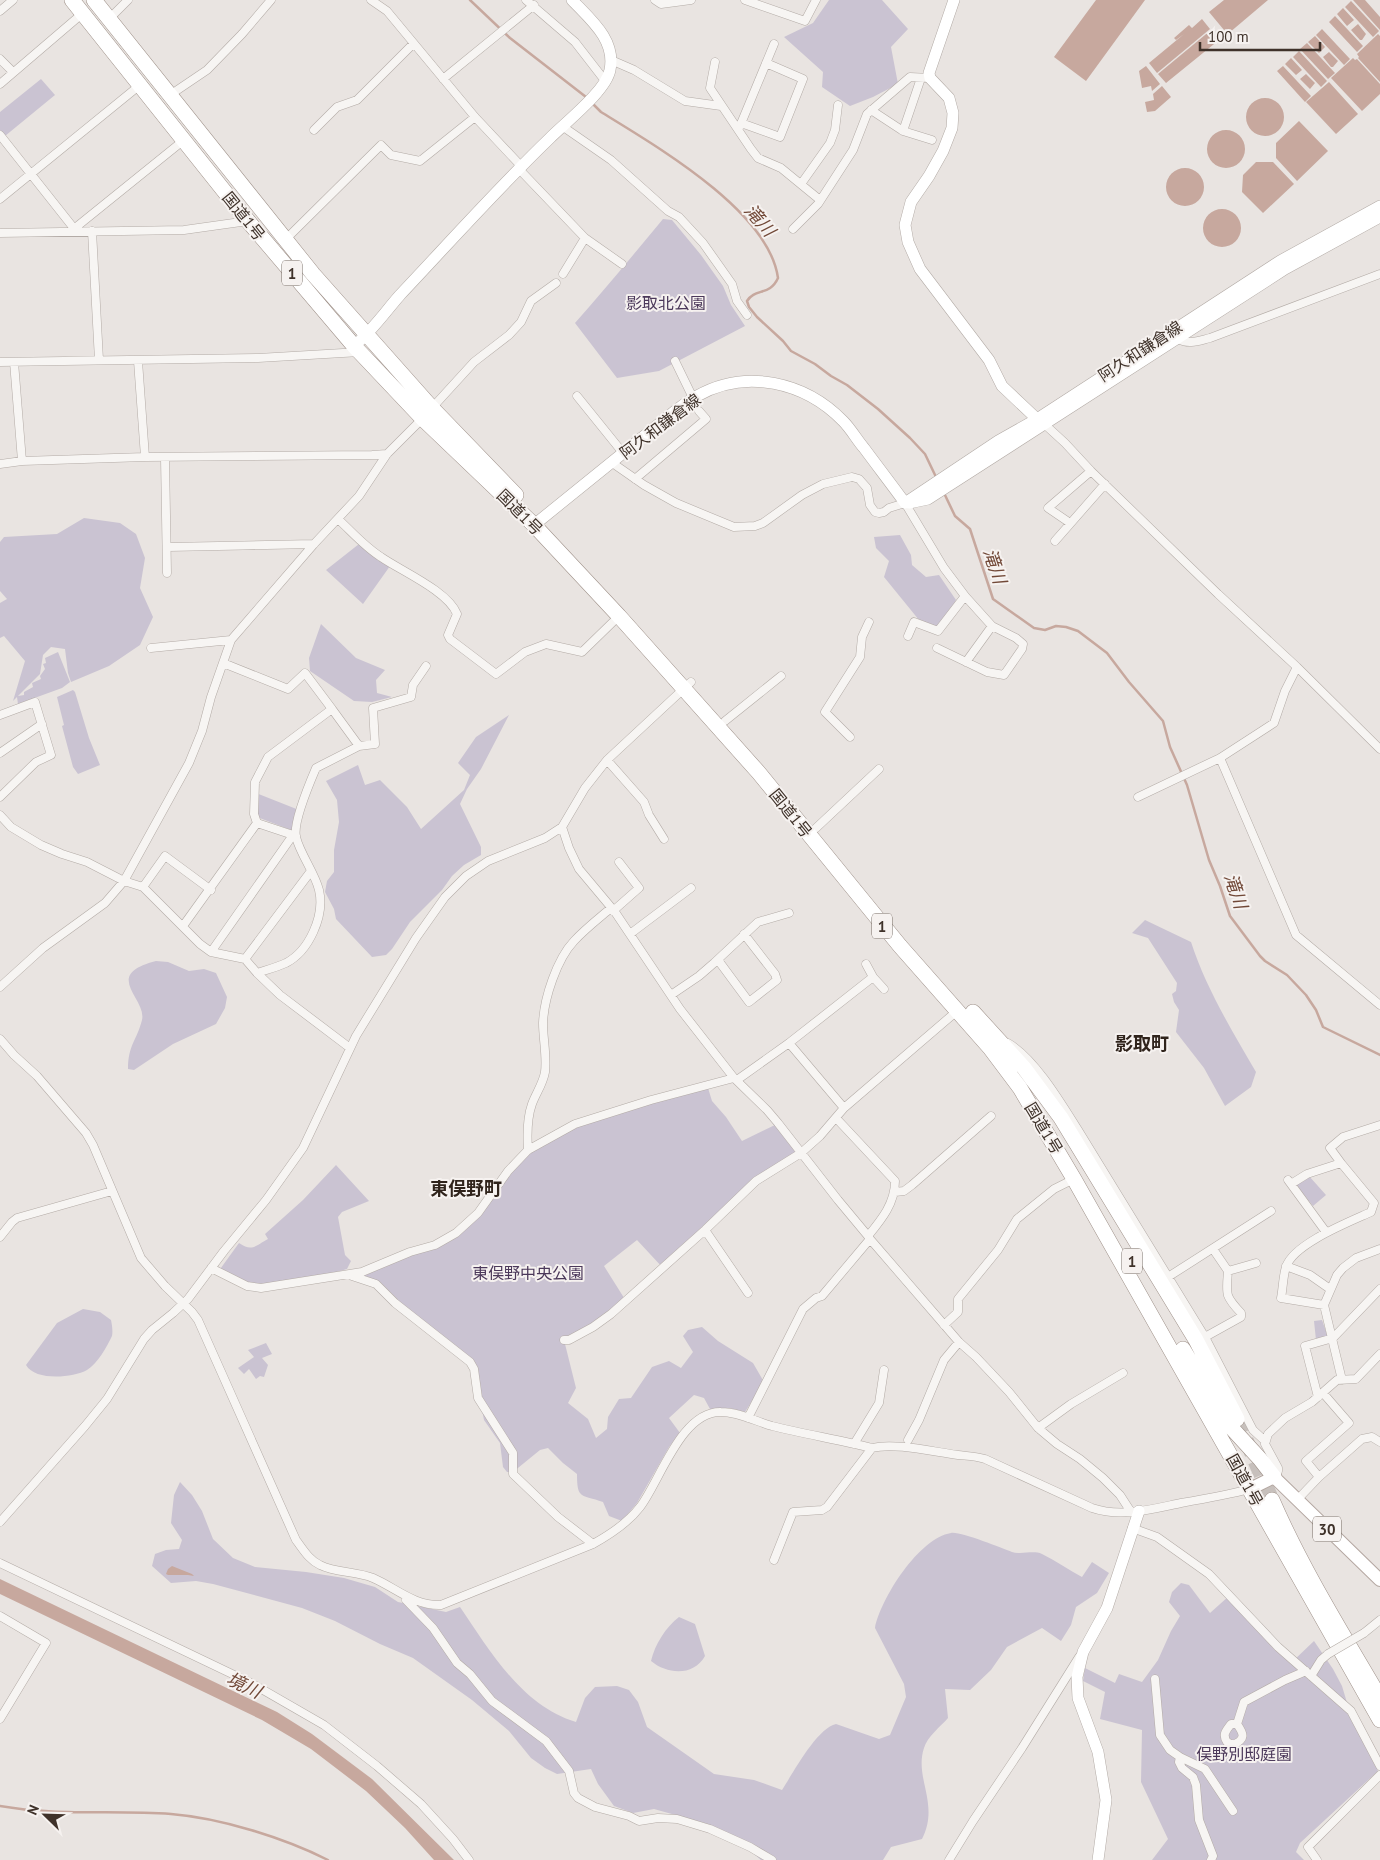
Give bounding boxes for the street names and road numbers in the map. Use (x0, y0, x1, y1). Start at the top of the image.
street label: 国道1号 (218, 188, 270, 244)
road number: 1 (282, 260, 302, 286)
street label: 阿久和鎌倉線 (1094, 316, 1186, 386)
street label: 阿久和鎌倉線 (616, 389, 704, 463)
street label: 国道1号 (493, 485, 547, 539)
street label: 国道1号 (765, 785, 817, 841)
road number: 1 (872, 914, 892, 938)
street label: 国道1号 (1021, 1099, 1067, 1157)
road number: 1 (1122, 1248, 1142, 1274)
street label: 国道1号 (1223, 1450, 1267, 1510)
road number: 30 (1313, 1516, 1341, 1542)

